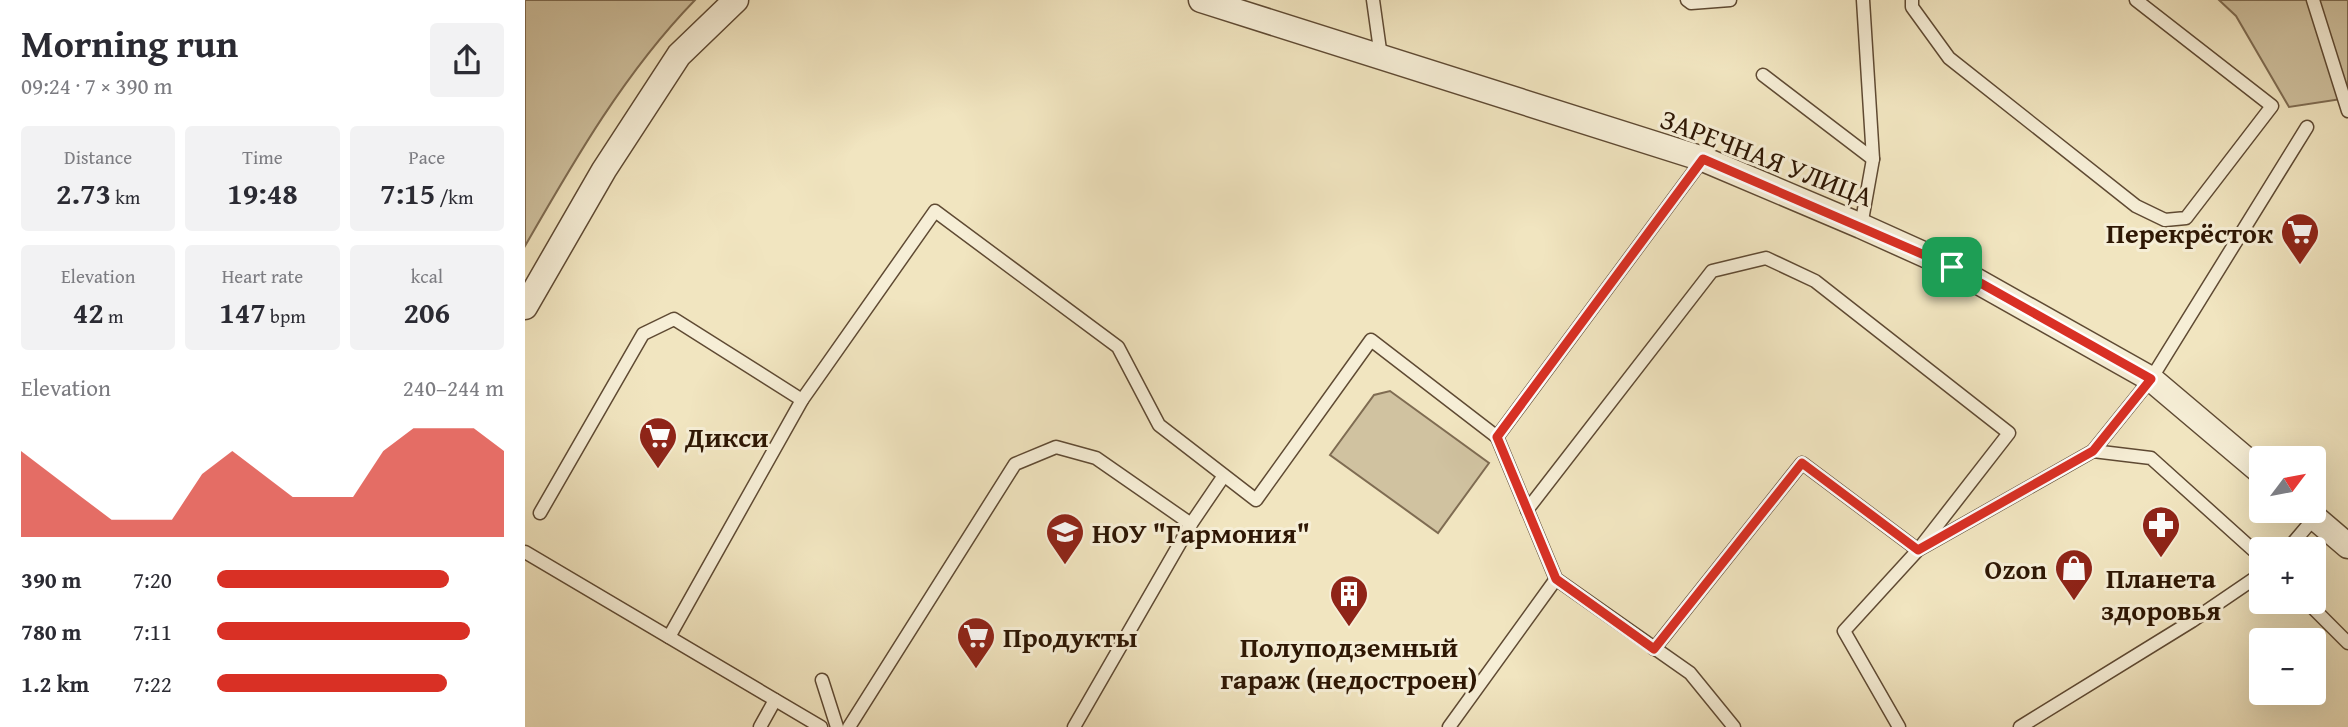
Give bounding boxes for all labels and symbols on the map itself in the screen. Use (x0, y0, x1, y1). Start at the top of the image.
street label: ЗАРЕЧНАЯ УЛИЦА (1655, 98, 1879, 216)
supermarket icon: Перекрёсток (2279, 211, 2321, 266)
place label: Перекрёсток (2106, 212, 2274, 253)
pin (1922, 237, 1982, 297)
supermarket icon: Дикси (637, 415, 679, 470)
place label: Дикси (684, 416, 769, 457)
north arrow (2249, 446, 2326, 523)
pharmacy icon: Планета здоровья (2140, 504, 2182, 559)
school or university icon: НОУ "Гармония" (1044, 511, 1086, 566)
place label: НОУ "Гармония" (1092, 512, 1310, 553)
shop icon: Ozon (2053, 547, 2095, 602)
place label: Ozon (1985, 548, 2047, 589)
place label: Планета здоровья (2101, 557, 2221, 630)
building icon: Полуподземный гараж (недостроен) (1328, 573, 1370, 628)
supermarket icon: Продукты (955, 615, 997, 670)
place label: Продукты (1003, 616, 1138, 657)
place label: Полуподземный гараж (недостроен) (1220, 626, 1478, 699)

